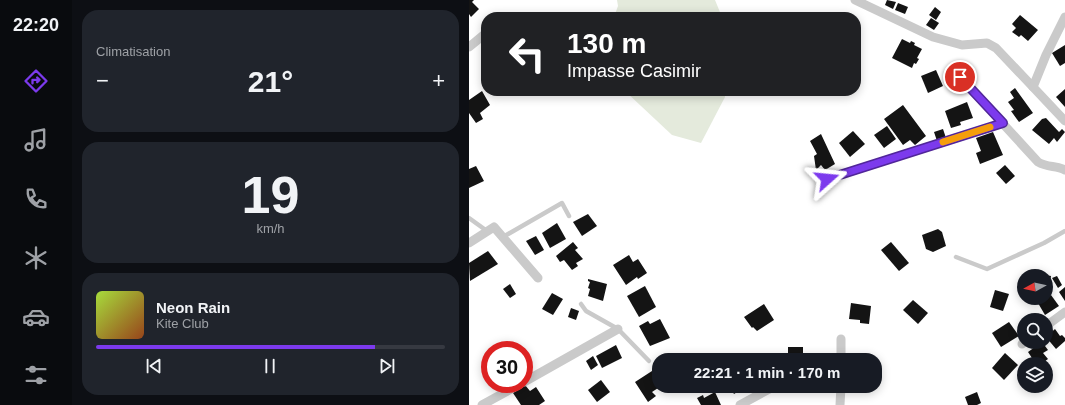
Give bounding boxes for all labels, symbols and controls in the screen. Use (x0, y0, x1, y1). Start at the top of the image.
text: 22:20 (13, 15, 59, 35)
icon: left (501, 28, 553, 80)
text: 130 m (567, 28, 646, 59)
text: Climatisation (96, 44, 170, 59)
pin (943, 60, 977, 94)
text: Impasse Casimir (567, 61, 701, 81)
text: 21° (248, 65, 293, 98)
icon: arrive (949, 66, 971, 88)
icon: directions (22, 67, 50, 95)
text: − (96, 68, 109, 93)
text: + (432, 68, 445, 93)
icon: music (22, 126, 50, 154)
position arrow (806, 158, 848, 200)
text: 19 (242, 166, 299, 224)
icon: phone (22, 185, 50, 213)
text: km/h (256, 221, 285, 236)
icon: climate (22, 244, 50, 272)
north arrow (1017, 269, 1053, 305)
map controls (1017, 269, 1053, 393)
text: Neon Rain (156, 299, 230, 316)
icon: car (22, 303, 50, 331)
button: search (1017, 313, 1053, 349)
text: Kite Club (156, 316, 209, 331)
speed limit sign: 30 (481, 341, 533, 393)
icon: previous (143, 355, 165, 377)
icon: pause (259, 355, 281, 377)
icon: next (376, 355, 398, 377)
button: layers (1017, 357, 1053, 393)
icon: filters (22, 361, 50, 389)
text: 22:21 · 1 min · 170 m (694, 364, 840, 381)

